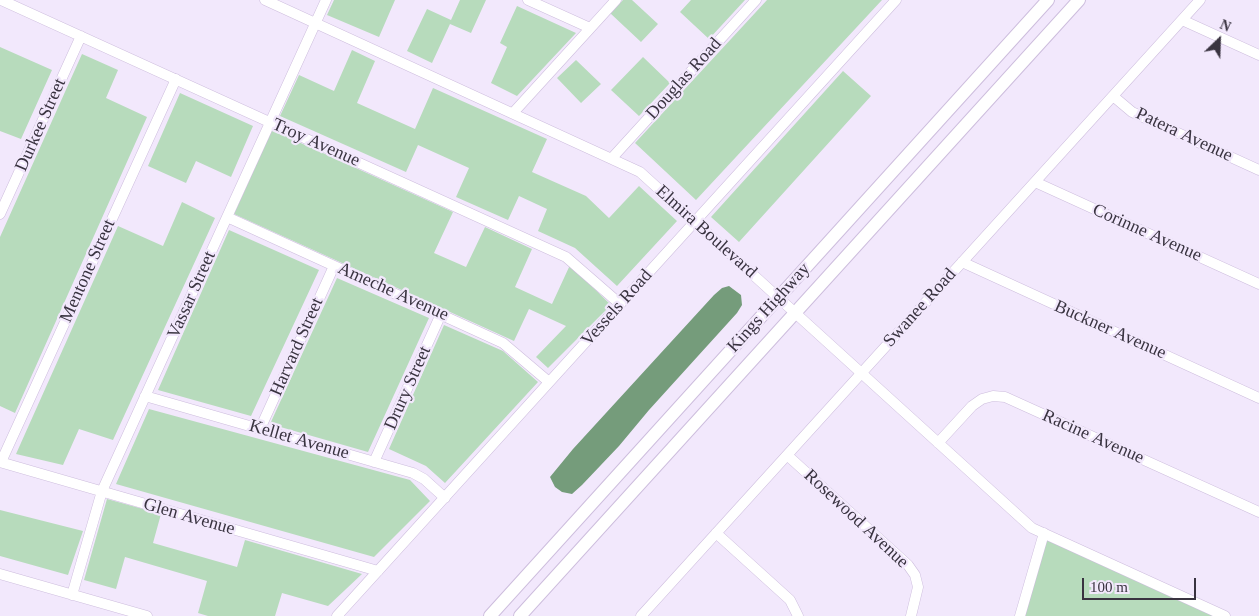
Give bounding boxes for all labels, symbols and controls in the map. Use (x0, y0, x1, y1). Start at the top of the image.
north arrow (1194, 15, 1244, 65)
text: N (1218, 17, 1233, 35)
street label: Douglas Road (642, 34, 726, 124)
street label: Durkee Street (11, 75, 71, 175)
street label: Patera Avenue (1132, 103, 1236, 167)
street label: Troy Avenue (269, 114, 363, 172)
street label: Elmira Boulevard (651, 181, 761, 283)
street label: Corinne Avenue (1089, 199, 1205, 267)
street label: Mentone Street (56, 216, 120, 326)
street label: Vassar Street (163, 248, 221, 342)
street label: Ameche Avenue (334, 258, 452, 326)
street label: Kings Highway (723, 259, 815, 357)
street label: Swanee Road (879, 264, 961, 352)
street label: Vessels Road (577, 265, 657, 351)
street label: Harvard Street (266, 294, 328, 400)
street label: Buckner Avenue (1051, 296, 1169, 364)
street label: Drury Street (380, 343, 436, 433)
street label: Racine Avenue (1039, 405, 1147, 469)
street label: Kellet Avenue (246, 415, 352, 465)
street label: Rosewood Avenue (799, 465, 913, 573)
street label: Glen Avenue (141, 494, 237, 540)
scale bar (1084, 568, 1198, 600)
text: 100 m (1090, 579, 1128, 595)

